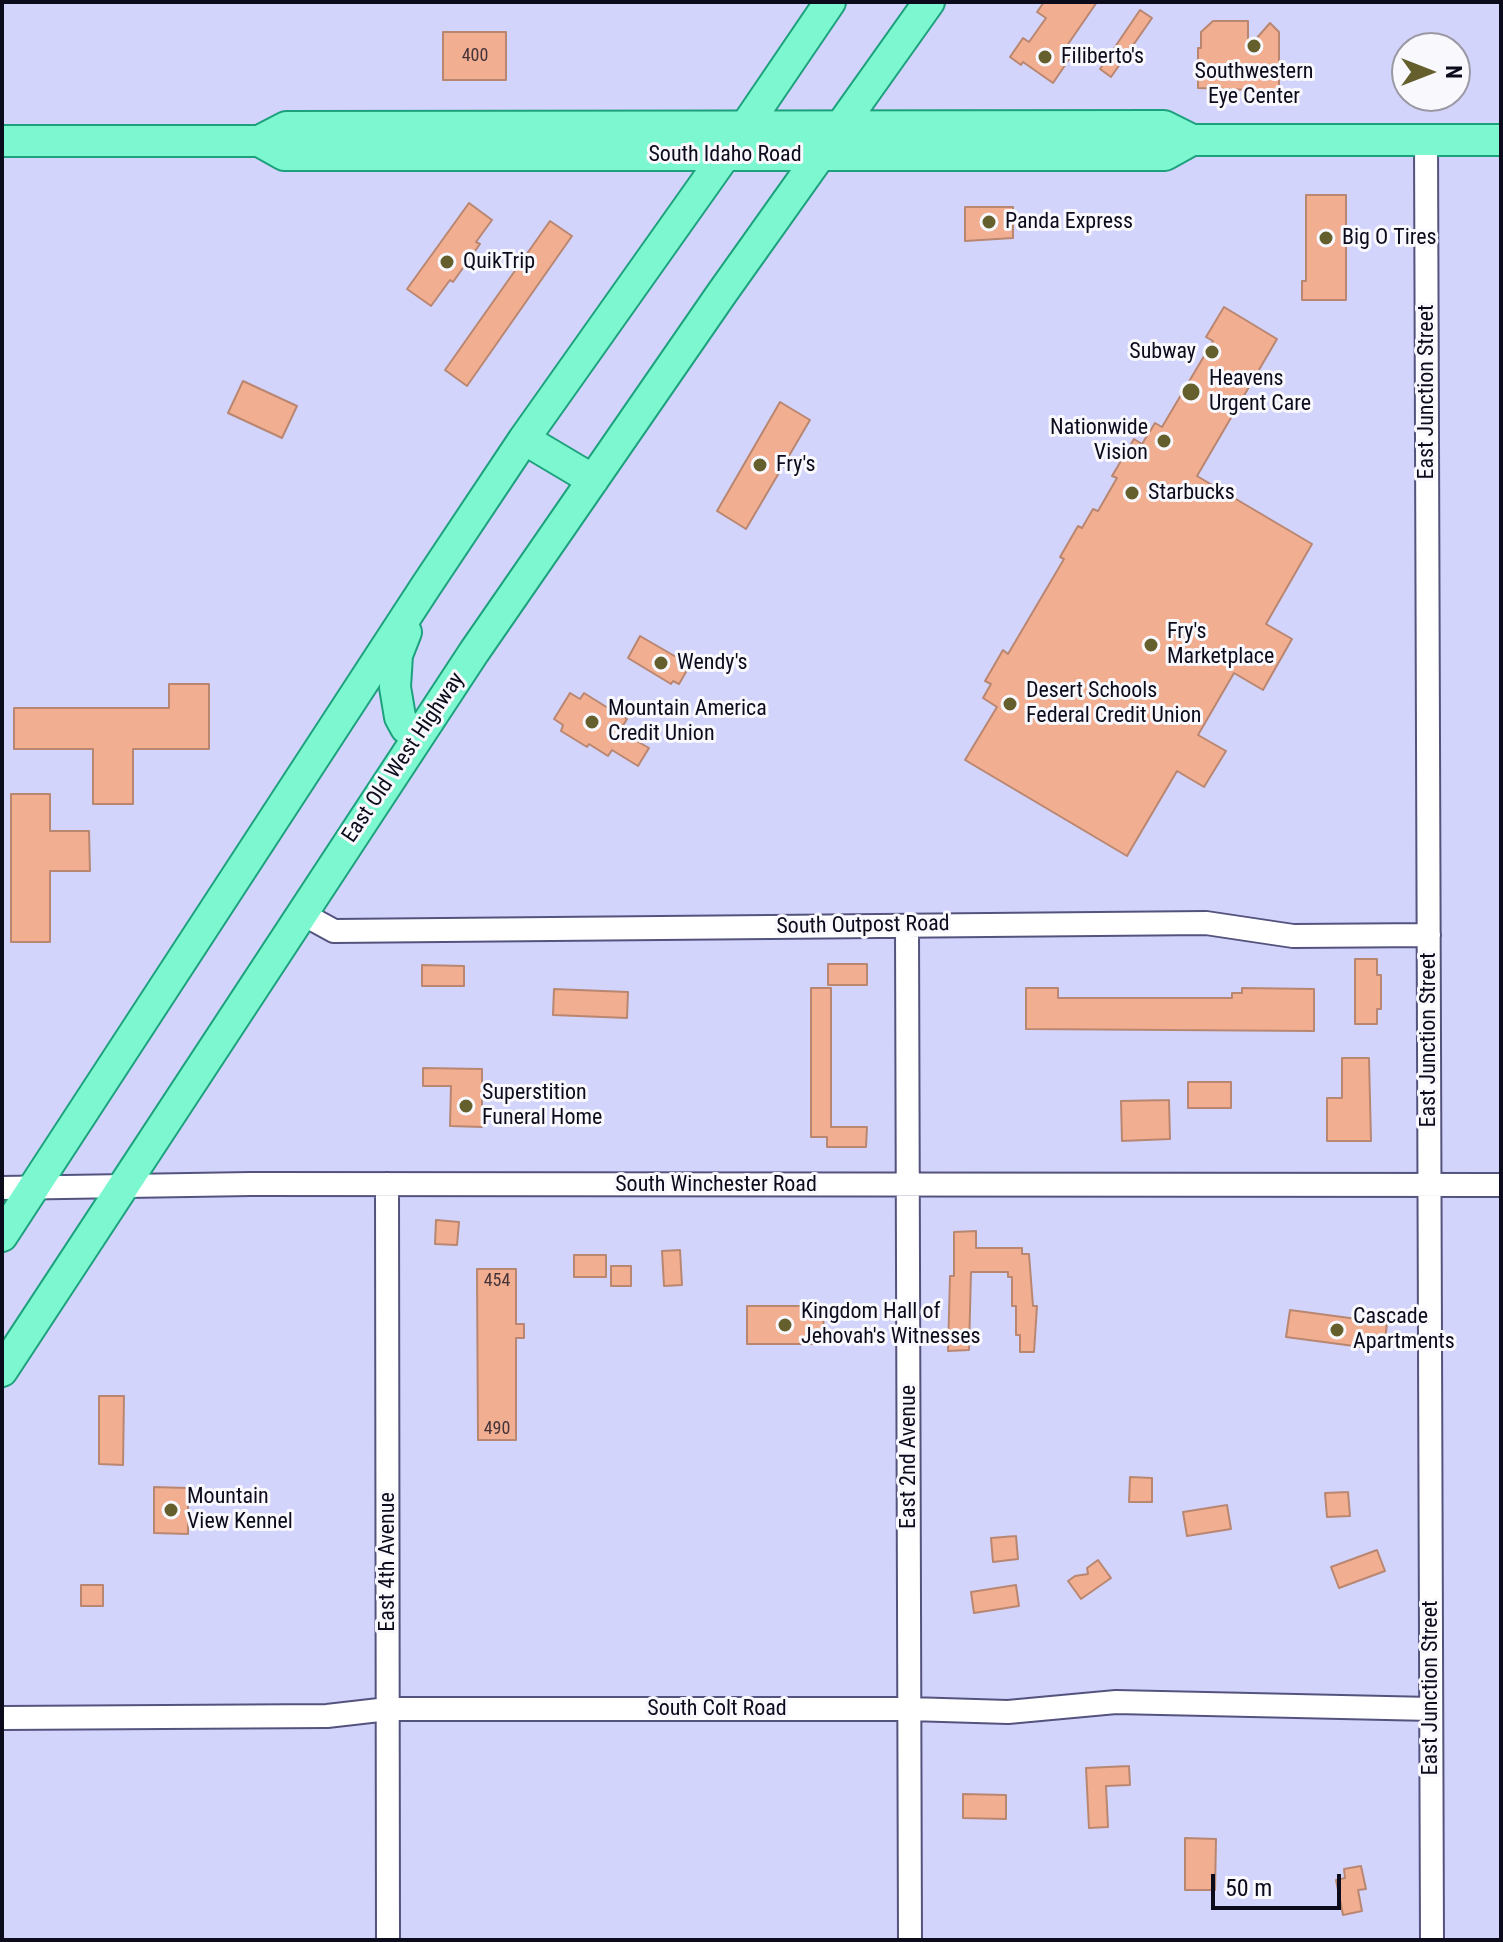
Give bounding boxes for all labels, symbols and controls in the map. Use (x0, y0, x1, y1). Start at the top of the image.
north arrow (1391, 32, 1471, 112)
marker: Southwestern Eye Center (1245, 37, 1263, 55)
place label: Filiberto's (1061, 44, 1144, 70)
house number: 400 (462, 45, 488, 67)
marker: Filiberto's (1036, 48, 1054, 66)
place label: Southwestern Eye Center (1194, 59, 1314, 110)
text: N (1441, 65, 1466, 79)
street label: South Idaho Road (648, 142, 802, 168)
place label: Panda Express (1005, 209, 1133, 235)
marker: Panda Express (980, 213, 998, 231)
place label: Big O Tires (1342, 225, 1437, 251)
marker: Big O Tires (1317, 229, 1335, 247)
place label: QuikTrip (463, 249, 535, 275)
marker: QuikTrip (438, 253, 456, 271)
street label: East Junction Street (1414, 304, 1440, 480)
place label: Subway (1129, 339, 1196, 365)
marker: Subway (1203, 343, 1221, 361)
place label: Heavens Urgent Care (1209, 366, 1311, 418)
marker: Heavens Urgent Care (1180, 381, 1202, 403)
place label: Nationwide Vision (1050, 415, 1148, 466)
marker: Nationwide Vision (1155, 432, 1173, 450)
place label: Fry's (776, 452, 816, 478)
marker: Fry's (751, 456, 769, 474)
place label: Starbucks (1148, 480, 1235, 506)
marker: Starbucks (1123, 484, 1141, 502)
place label: Fry's Marketplace (1167, 619, 1274, 670)
marker: Fry's Marketplace (1142, 636, 1160, 654)
place label: Wendy's (677, 650, 748, 676)
marker: Wendy's (652, 654, 670, 672)
street label: East Old West Highway (337, 668, 471, 848)
place label: Desert Schools Federal Credit Union (1026, 678, 1201, 730)
marker: Desert Schools Federal Credit Union (1001, 695, 1019, 713)
place label: Mountain America Credit Union (608, 696, 767, 748)
marker: Mountain America Credit Union (583, 713, 601, 731)
street label: South Outpost Road (776, 911, 950, 941)
street label: East Junction Street (1416, 952, 1442, 1128)
place label: Superstition Funeral Home (482, 1080, 602, 1132)
marker: Superstition Funeral Home (457, 1097, 475, 1115)
street label: South Winchester Road (615, 1172, 817, 1198)
house number: 454 (484, 1270, 510, 1292)
place label: Kingdom Hall of Jehovah's Witnesses (801, 1299, 981, 1350)
place label: Cascade Apartments (1353, 1304, 1455, 1356)
marker: Kingdom Hall of Jehovah's Witnesses (776, 1316, 794, 1334)
marker: Cascade Apartments (1328, 1321, 1346, 1339)
street label: East 2nd Avenue (896, 1385, 922, 1529)
house number: 490 (484, 1418, 510, 1440)
place label: Mountain View Kennel (187, 1484, 293, 1536)
street label: East 4th Avenue (375, 1492, 401, 1632)
marker: Mountain View Kennel (162, 1501, 180, 1519)
street label: East Junction Street (1418, 1600, 1444, 1776)
street label: South Colt Road (647, 1696, 787, 1722)
scale bar (1215, 1858, 1345, 1908)
text: 50 m (1225, 1874, 1272, 1902)

